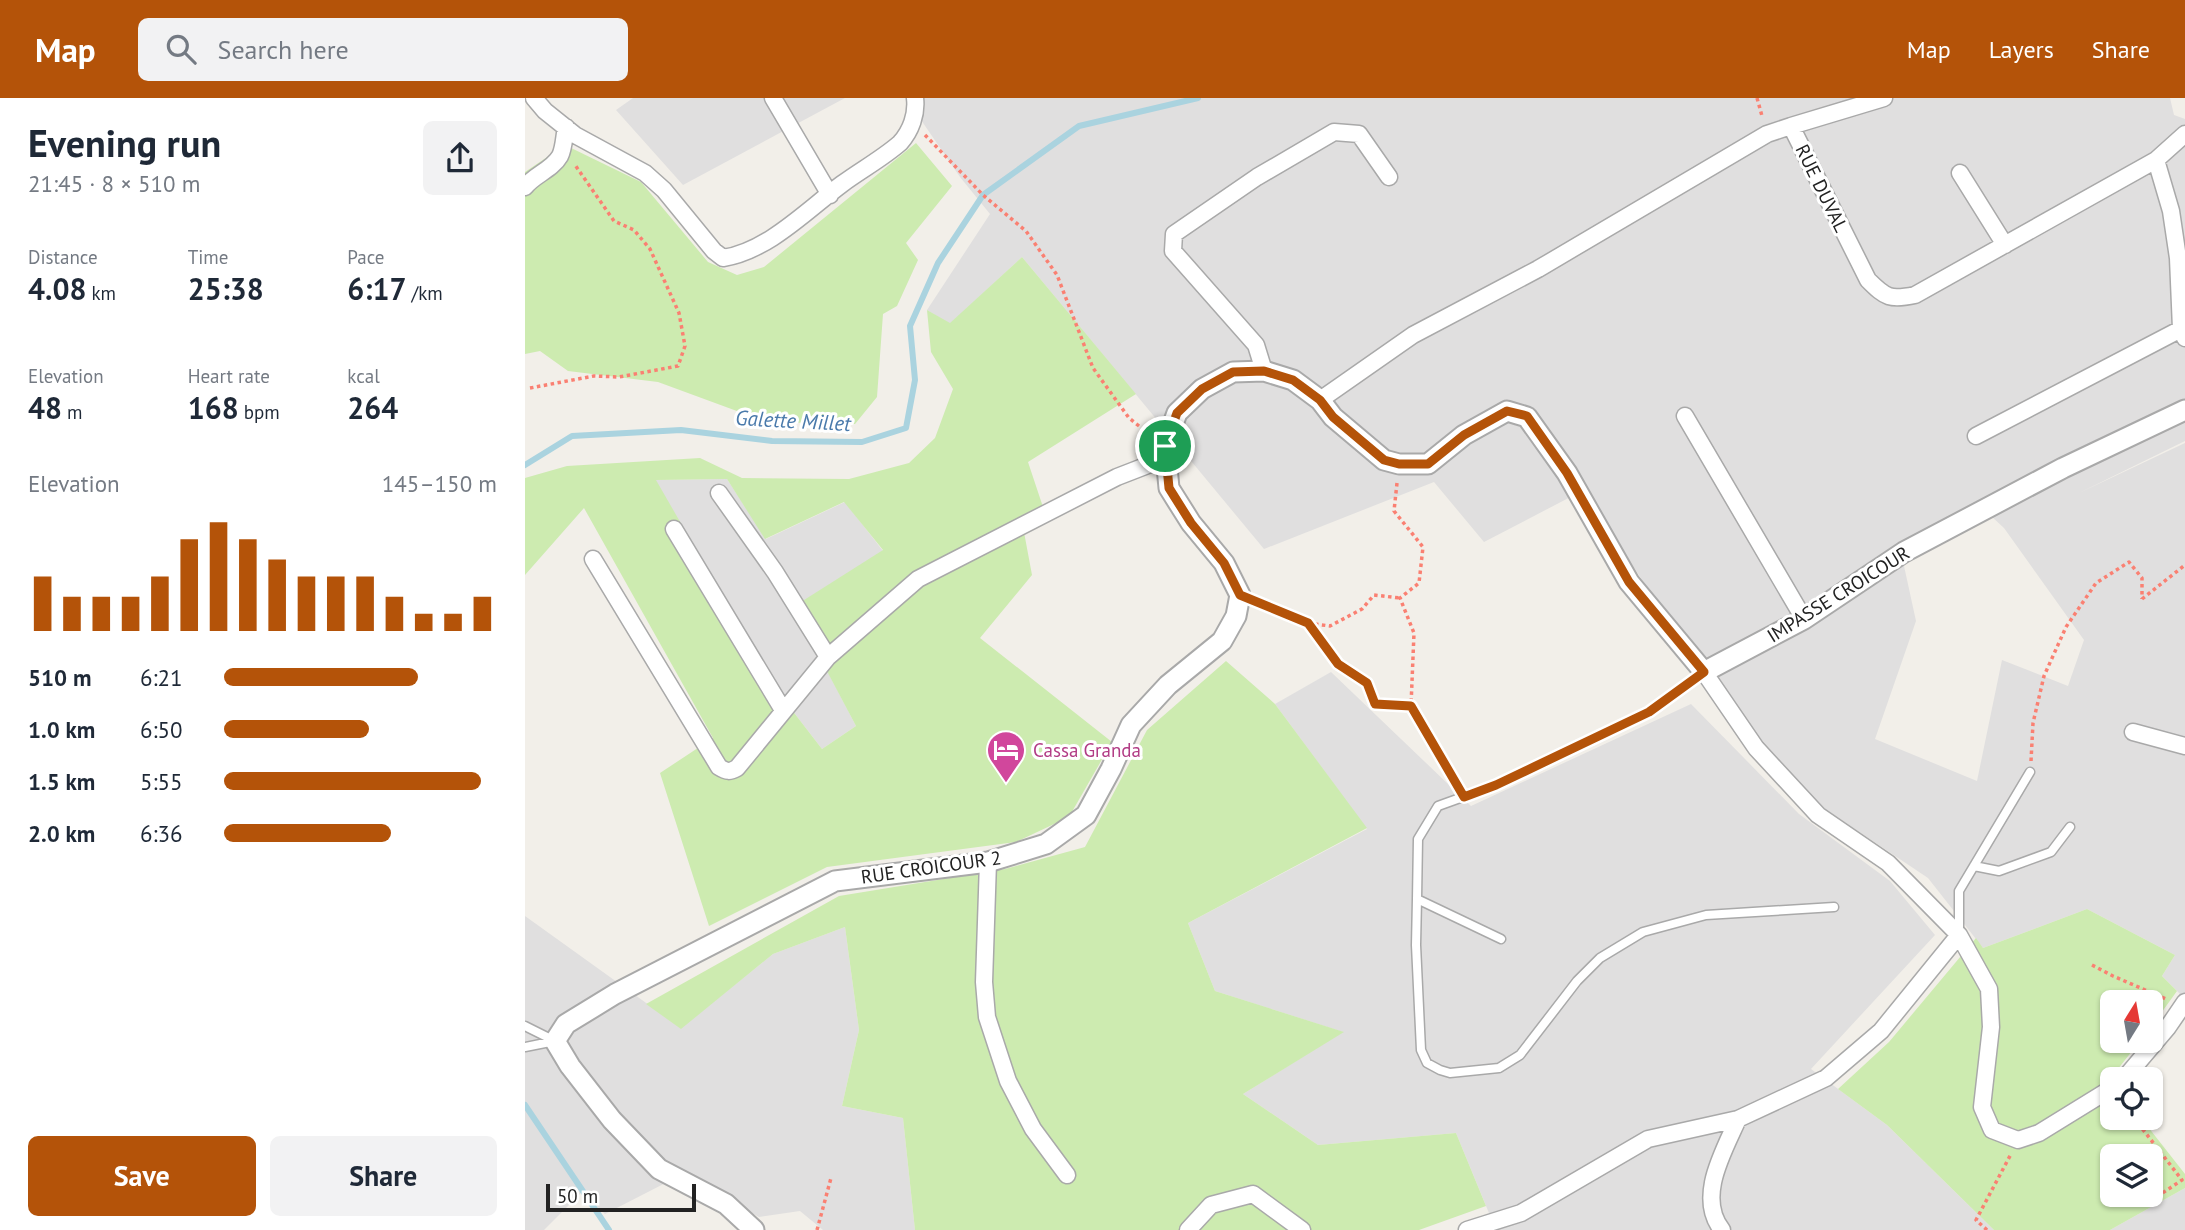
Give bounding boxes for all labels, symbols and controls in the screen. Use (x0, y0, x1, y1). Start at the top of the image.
search box (138, 18, 628, 81)
text: Map (35, 28, 96, 71)
icon: search (162, 30, 200, 68)
text: Search here (218, 33, 349, 66)
text: Map (1907, 34, 1951, 65)
text: Layers (1989, 34, 2054, 65)
text: Share (2092, 34, 2150, 65)
text: Evening run (28, 118, 221, 167)
button: share (423, 121, 497, 195)
street label: RUE DUVAL (1790, 140, 1854, 236)
text: 21:45 · 8 × 510 m (28, 169, 200, 198)
text: Distance (28, 245, 98, 269)
text: Time (188, 245, 228, 269)
text: Pace (347, 245, 385, 269)
text: 4.08 (28, 269, 86, 308)
text: 25:38 (188, 269, 264, 308)
text: 6:17 (347, 269, 406, 308)
text: km (86, 281, 116, 305)
text: /km (406, 281, 443, 305)
text: Elevation (28, 364, 104, 388)
text: Heart rate (188, 364, 270, 388)
text: kcal (347, 364, 380, 388)
text: 48 (28, 388, 62, 427)
text: 168 (188, 388, 239, 427)
text: 264 (347, 388, 398, 427)
text: m (62, 400, 83, 424)
text: bpm (239, 400, 280, 424)
water label: Galette Millet (735, 404, 853, 437)
pin (1135, 416, 1195, 476)
icon: arrive (1146, 427, 1184, 465)
text: Elevation (28, 469, 120, 498)
text: 145–150 m (382, 469, 497, 498)
street label: IMPASSE CROICOUR (1762, 541, 1914, 647)
text: 510 m (28, 663, 91, 692)
text: 6:21 (140, 663, 183, 692)
text: 1.0 km (28, 715, 95, 744)
text: 6:50 (140, 715, 183, 744)
hotel icon: Cassa Granda (985, 729, 1027, 784)
place label: Cassa Granda (1033, 738, 1141, 762)
text: 1.5 km (28, 767, 95, 796)
text: 5:55 (140, 767, 183, 796)
text: 2.0 km (28, 819, 95, 848)
text: 6:36 (140, 819, 183, 848)
street label: RUE CROICOUR 2 (859, 845, 1003, 889)
north arrow (2100, 990, 2163, 1054)
map controls (2100, 990, 2163, 1207)
button: locate (2100, 1067, 2163, 1130)
button: Save (28, 1136, 256, 1216)
button: Share (270, 1136, 497, 1216)
button: layers (2100, 1144, 2163, 1207)
scale bar (546, 1181, 697, 1213)
text: 50 m (557, 1184, 598, 1208)

